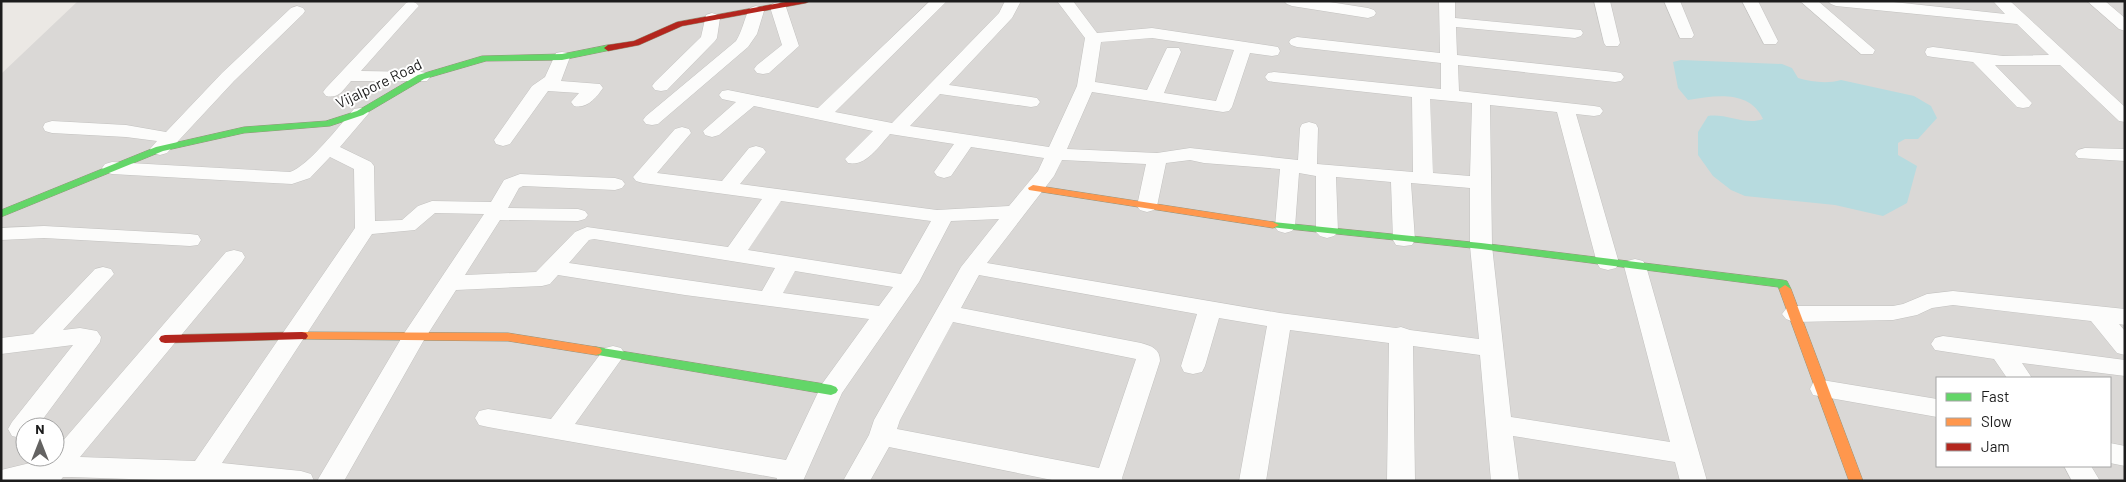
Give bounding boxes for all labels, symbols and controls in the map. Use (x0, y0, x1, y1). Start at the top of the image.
street label: Vijalpore Road (333, 55, 424, 112)
legend (1936, 377, 2111, 467)
text: Fast (1981, 387, 2009, 405)
text: Slow (1981, 412, 2012, 430)
north arrow (15, 417, 65, 467)
text: N (35, 420, 45, 437)
text: Jam (1981, 437, 2010, 455)

